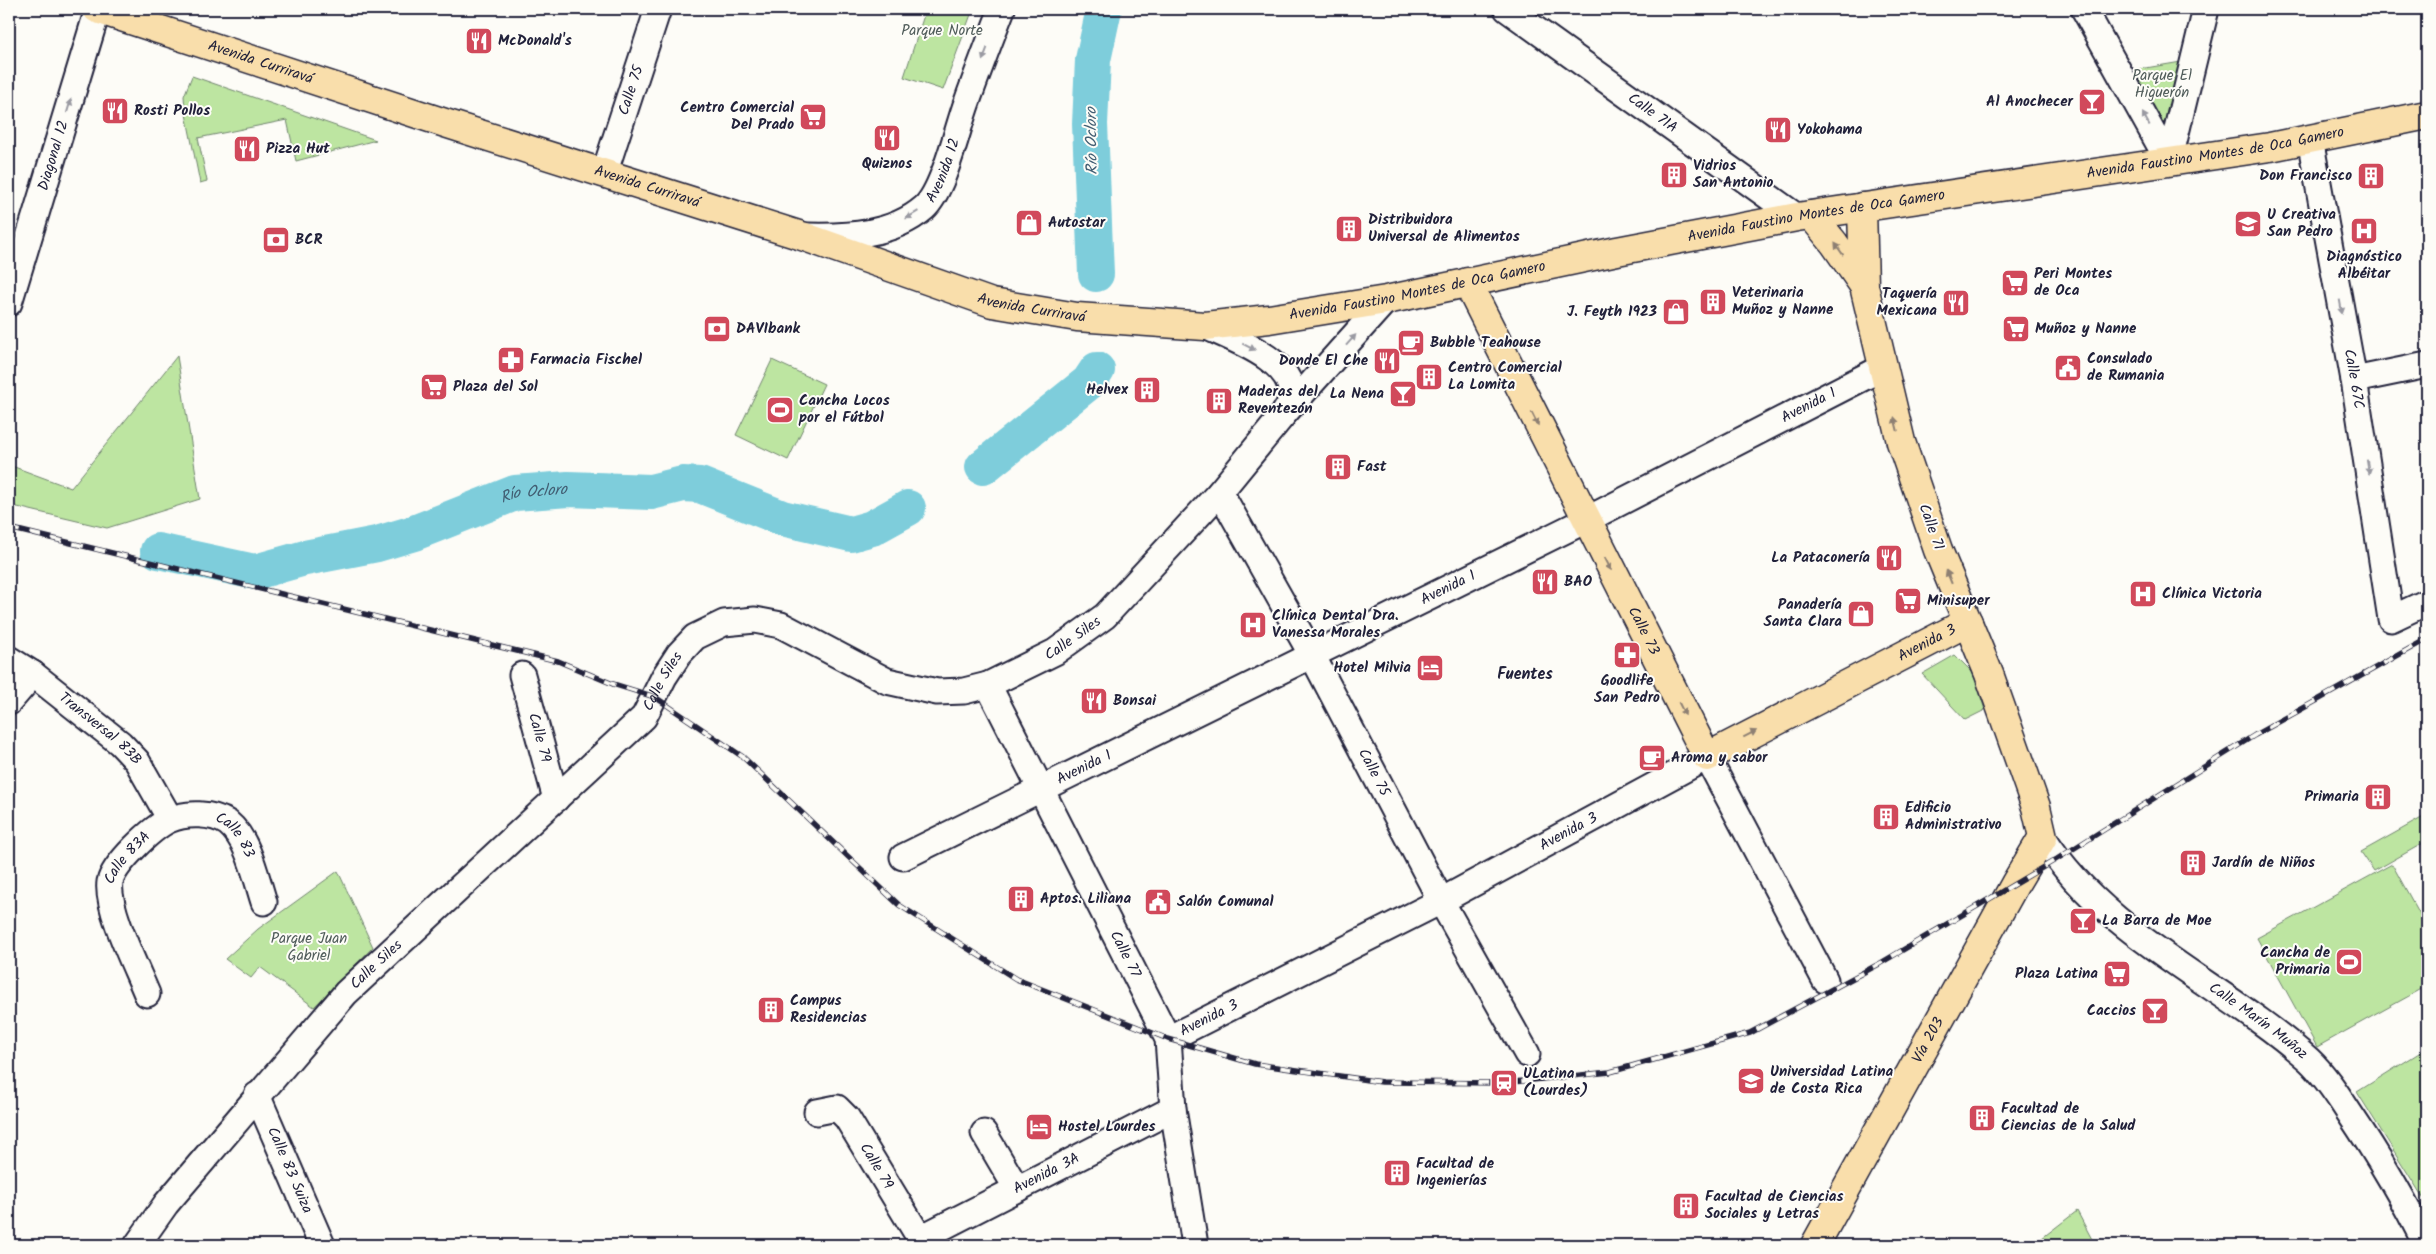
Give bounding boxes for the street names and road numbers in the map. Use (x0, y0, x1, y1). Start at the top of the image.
street label: Avenida Curriravá (205, 34, 318, 92)
street label: Calle 75 (612, 61, 651, 118)
street label: Calle 71A (1622, 87, 1683, 140)
street label: Diagonal 12 (32, 117, 76, 194)
street label: Avenida Faustino Montes de Oca Gamero (2085, 120, 2346, 186)
street label: Avenida 12 (920, 135, 967, 208)
street label: Avenida Curriravá (591, 159, 705, 215)
street label: Avenida Faustino Montes de Oca Gamero (1686, 183, 1947, 249)
street label: Avenida Faustino Montes de Oca Gamero (1288, 254, 1548, 328)
street label: Avenida Curriravá (974, 287, 1088, 330)
street label: Calle 67C (2337, 347, 2370, 411)
street label: Avenida 1 (1777, 381, 1841, 430)
street label: Calle 71 (1912, 500, 1951, 554)
street label: Avenida 1 (1416, 564, 1480, 612)
street label: Calle 73 (1621, 602, 1666, 660)
street label: Calle Siles (1041, 610, 1107, 667)
street label: Avenida 3 (1894, 618, 1961, 668)
street label: Calle Siles (637, 647, 690, 715)
street label: Transversal 83B (53, 687, 147, 771)
street label: Calle 79 (521, 710, 558, 766)
street label: Avenida 1 (1052, 744, 1116, 791)
street label: Calle 75 (1351, 744, 1397, 802)
street label: Calle 83 (212, 806, 261, 862)
street label: Avenida 3 (1535, 806, 1602, 857)
street label: Calle 83A (98, 826, 156, 888)
street label: Calle 77 (1103, 926, 1147, 983)
street label: Calle Siles (345, 934, 409, 996)
street label: Calle Marín Muñoz (2203, 977, 2313, 1066)
street label: Avenida 3 (1176, 993, 1243, 1043)
street label: Vía 203 (1906, 1013, 1951, 1068)
street label: Calle 83 Suiza (260, 1123, 319, 1217)
street label: Calle 79 (853, 1138, 900, 1195)
street label: Avenida 3A (1009, 1147, 1084, 1201)

